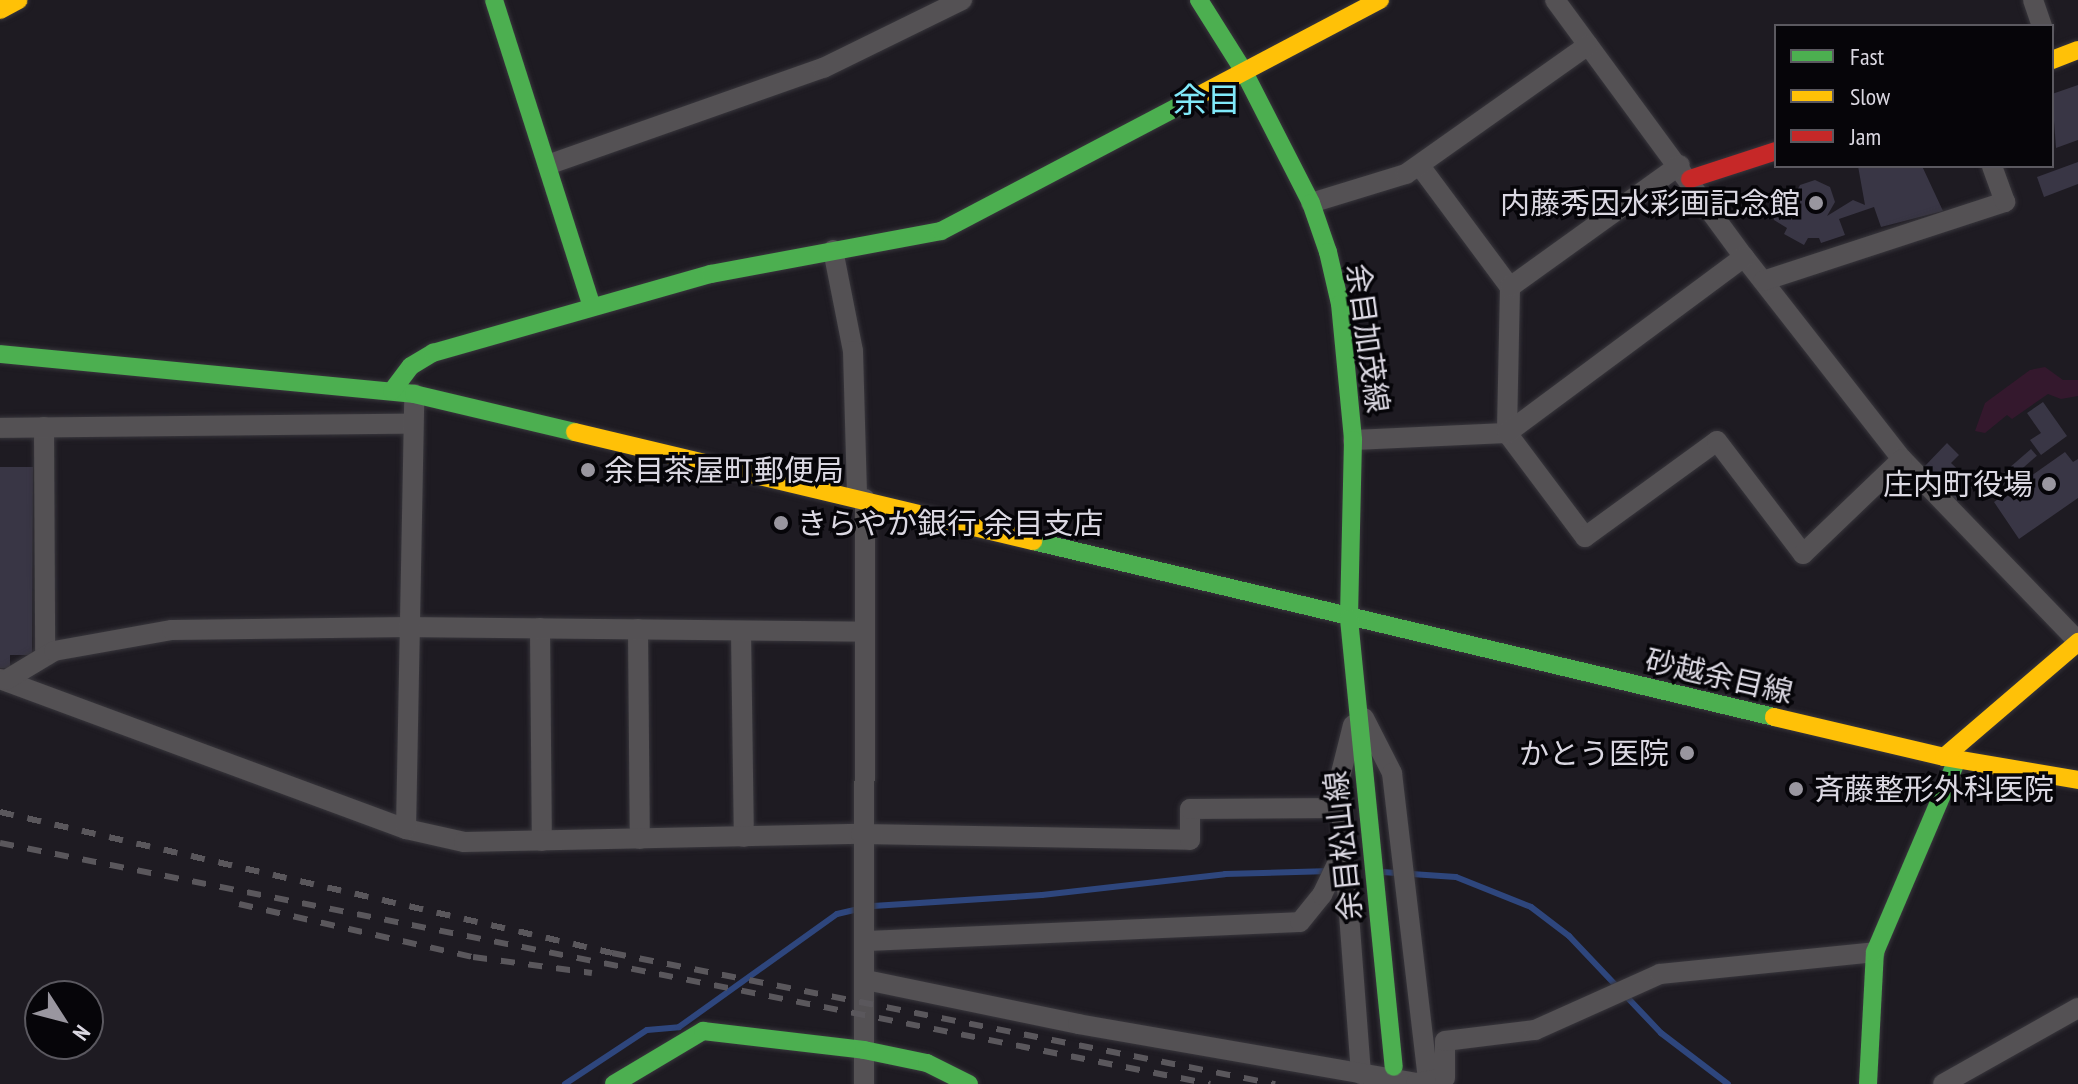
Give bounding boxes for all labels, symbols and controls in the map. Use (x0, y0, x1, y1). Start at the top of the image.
legend (1774, 24, 2054, 168)
text: Fast (1850, 41, 1884, 72)
district label: 余目 (1173, 80, 1241, 120)
text: Slow (1850, 81, 1890, 112)
text: Jam (1850, 121, 1881, 152)
place label: 内藤秀因水彩画記念館 (1500, 185, 1800, 221)
marker: 内藤秀因水彩画記念館 (1807, 194, 1825, 212)
street label: 余目加茂線 (1340, 261, 1396, 415)
place label: 余目茶屋町郵便局 (604, 452, 844, 488)
marker: 余目茶屋町郵便局 (579, 461, 597, 479)
place label: 庄内町役場 (1883, 466, 2033, 502)
marker: 庄内町役場 (2040, 475, 2058, 493)
place label: きらやか銀行 余目支店 (797, 505, 1103, 541)
marker: きらやか銀行 余目支店 (772, 514, 790, 532)
street label: 砂越余目線 (1642, 642, 1796, 710)
place label: かとう医院 (1519, 735, 1669, 771)
marker: かとう医院 (1676, 742, 1698, 764)
street label: 余目松山線 (1317, 770, 1369, 922)
place label: 斉藤整形外科医院 (1814, 771, 2054, 807)
marker: 斉藤整形外科医院 (1785, 778, 1807, 800)
north arrow (24, 980, 104, 1060)
text: N (67, 1020, 97, 1046)

